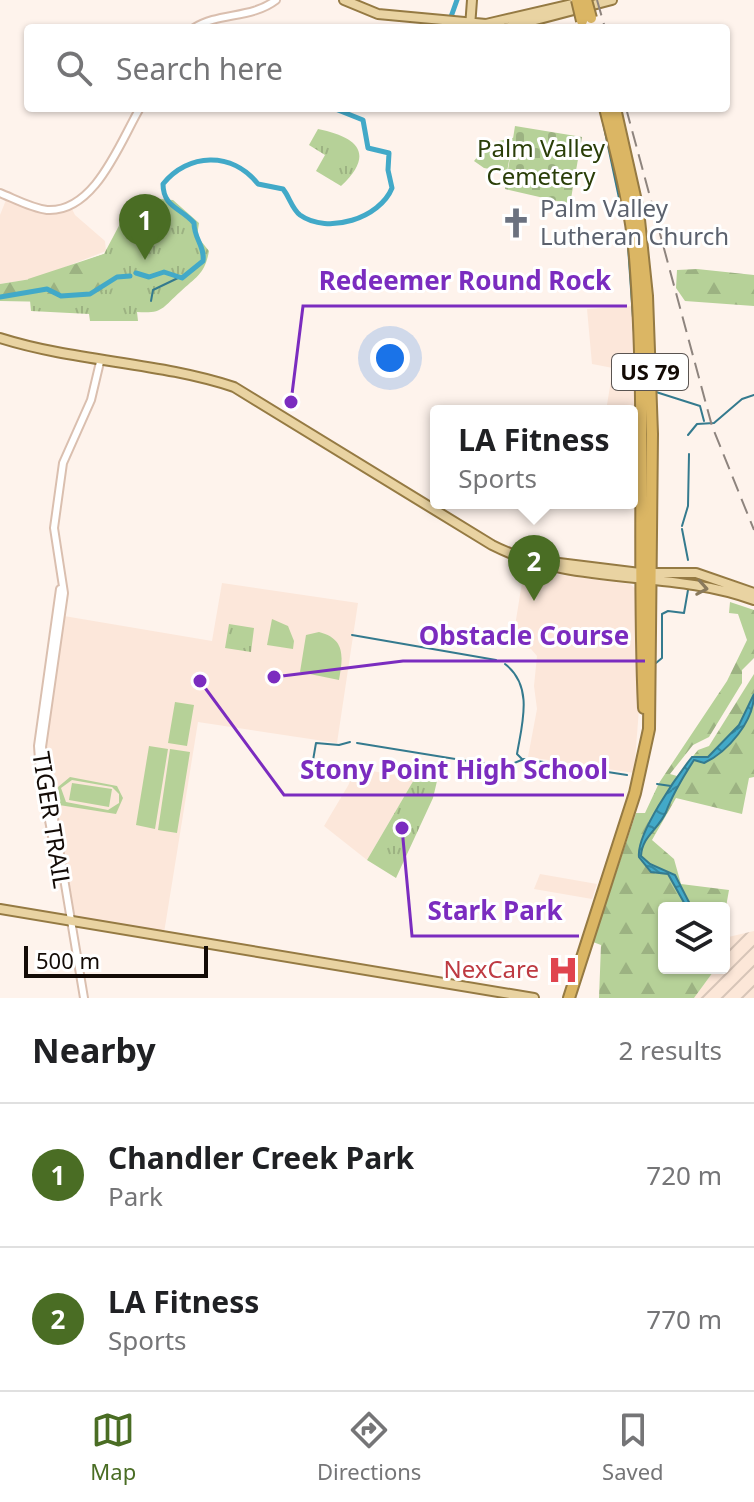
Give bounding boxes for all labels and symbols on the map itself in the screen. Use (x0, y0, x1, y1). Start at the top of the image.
park label: Palm Valley Cemetery (477, 131, 606, 192)
place label: Palm Valley Lutheran Church (540, 191, 729, 252)
pin: 1 (119, 194, 171, 260)
church icon: Palm Valley Lutheran Church (499, 206, 533, 240)
callout: Redeemer Round Rock (303, 256, 627, 306)
text: Redeemer Round Rock (319, 262, 612, 298)
your location (370, 338, 410, 378)
road number: US 79 (612, 354, 688, 390)
pin: 2 (508, 535, 560, 601)
one-way arrow (696, 579, 709, 596)
callout: Obstacle Course (403, 611, 645, 661)
text: Obstacle Course (419, 617, 629, 653)
callout: Stony Point High School (284, 745, 624, 795)
street label: TIGER TRAIL (25, 749, 80, 890)
text: Stony Point High School (300, 751, 608, 787)
callout: Stark Park (412, 886, 579, 936)
text: Stark Park (427, 892, 563, 928)
scale bar (24, 942, 208, 978)
place label: NexCare (443, 952, 539, 985)
hospital icon: NexCare (546, 953, 580, 987)

